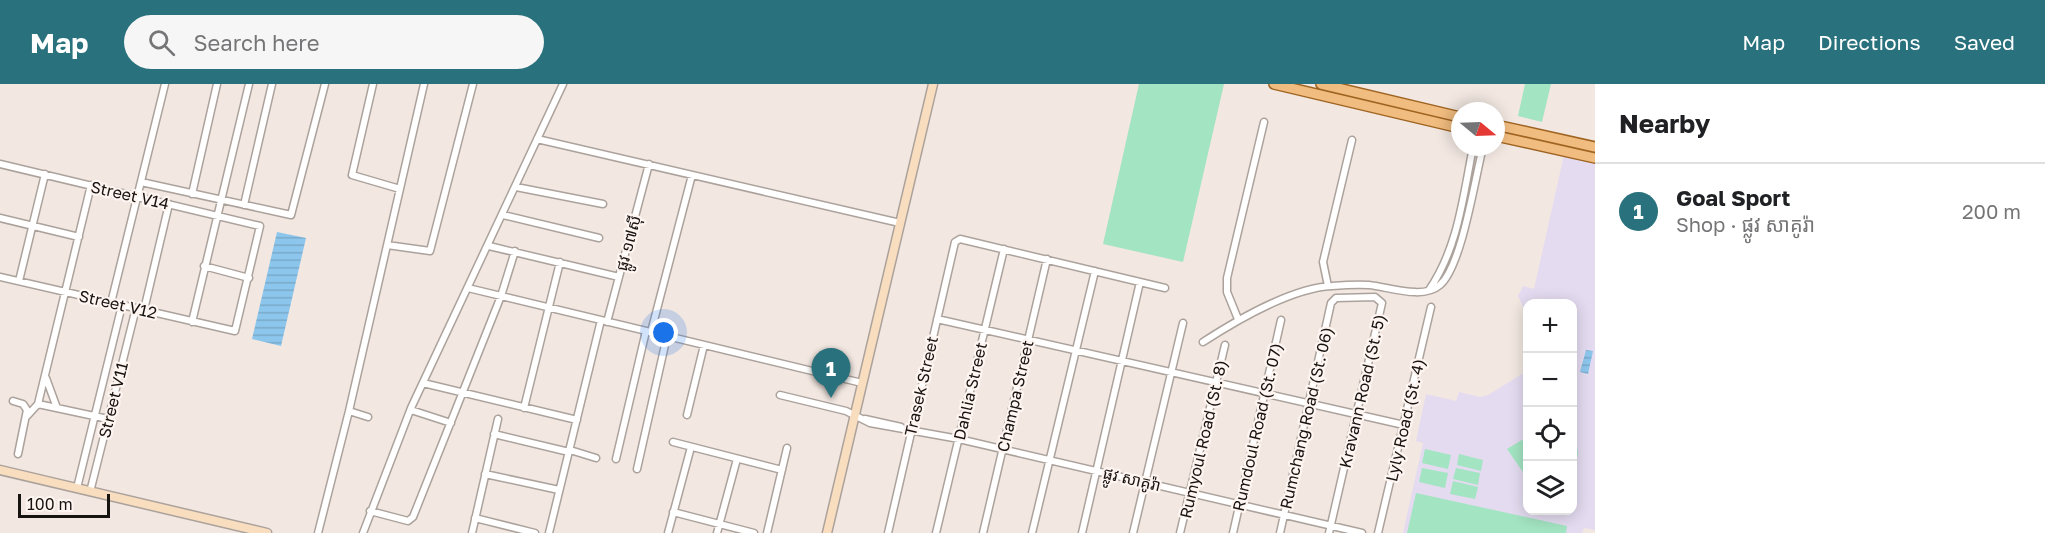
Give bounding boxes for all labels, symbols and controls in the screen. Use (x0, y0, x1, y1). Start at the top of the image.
search box (124, 15, 544, 69)
text: Map (30, 26, 88, 59)
icon: search (145, 26, 178, 59)
text: Search here (193, 29, 319, 56)
text: Map (1742, 29, 1785, 55)
text: Directions (1818, 29, 1921, 55)
text: Saved (1954, 29, 2015, 55)
north arrow (1451, 102, 1505, 156)
text: Nearby (1619, 108, 1710, 139)
street label: Street V14 (89, 176, 171, 214)
text: Goal Sport (1676, 184, 1790, 211)
text: 1 (1633, 199, 1644, 223)
text: 200 m (1962, 199, 2021, 223)
text: Shop · ផ្លូវ សាគូរ៉ា (1676, 212, 1815, 236)
street label: ផ្លូវ ១៧ស៊ី (611, 213, 650, 274)
street label: Street V12 (77, 285, 159, 323)
map controls (1523, 299, 1577, 515)
button: + (1523, 299, 1577, 353)
street label: Kravann Road (St. 5) (1335, 312, 1389, 470)
your location (649, 318, 678, 347)
street label: Rumchang Road (St. 06) (1275, 325, 1337, 511)
street label: Trasek Street (900, 334, 942, 438)
street label: Champa Street (992, 338, 1038, 454)
street label: Dahlia Street (949, 340, 991, 442)
street label: Rumdoul Road (St. 07) (1228, 341, 1286, 513)
pin: 1 (812, 348, 850, 398)
button: − (1523, 353, 1577, 407)
street label: Lyly Road (St. 4) (1381, 357, 1429, 483)
street label: Rumyoul Road (St. 8) (1175, 358, 1231, 520)
street label: Street V11 (94, 360, 132, 440)
button: locate (1523, 407, 1577, 461)
button: layers (1523, 461, 1577, 515)
street label: ផ្លូវ សាគូរ៉ា (1100, 463, 1163, 500)
scale bar (18, 491, 110, 518)
text: 100 m (27, 494, 73, 514)

